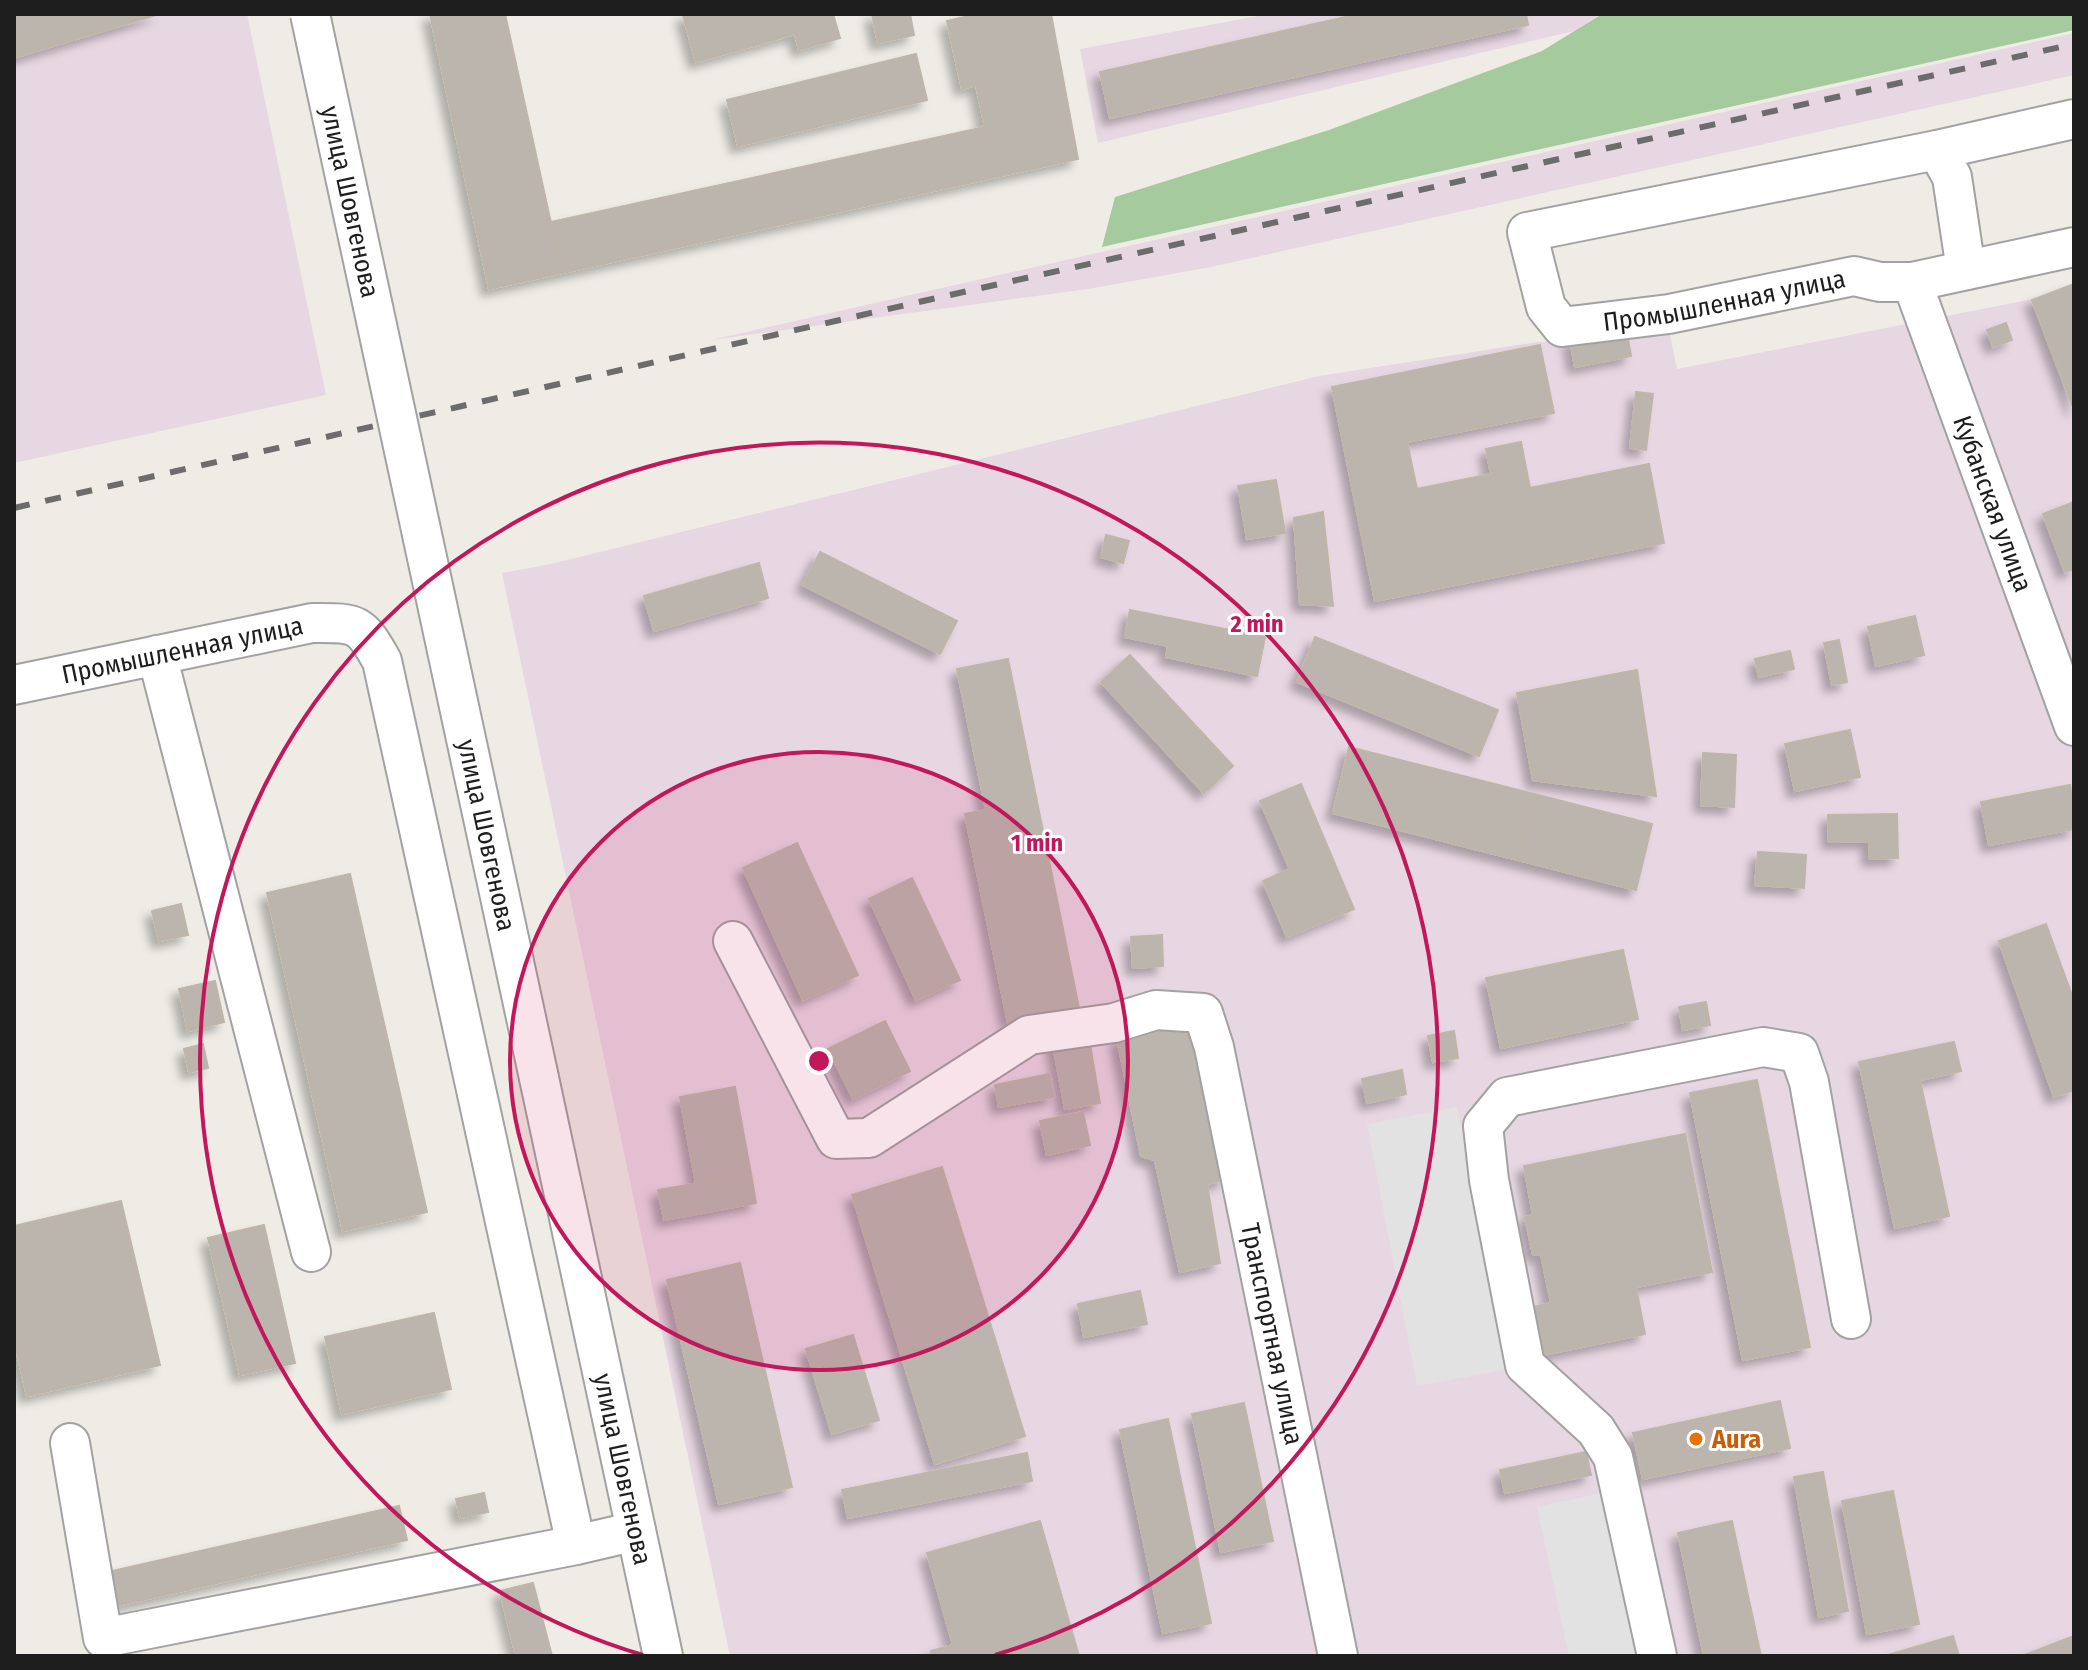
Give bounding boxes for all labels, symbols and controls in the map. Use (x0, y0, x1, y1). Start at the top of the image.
street label: улица Шовгенова (315, 103, 386, 300)
street label: Промышленная улица (1601, 263, 1848, 337)
street label: Кубанская улица (1947, 411, 2039, 596)
street label: Промышленная улица (59, 610, 306, 690)
text: 2 min (1229, 610, 1284, 638)
street label: улица Шовгенова (451, 737, 522, 934)
text: 1 min (1011, 829, 1063, 857)
centre of rings (805, 1047, 833, 1075)
street label: Транспортная улица (1235, 1220, 1310, 1448)
street label: улица Шовгенова (587, 1371, 659, 1568)
place label: Aura (1711, 1424, 1761, 1455)
marker: Aura (1687, 1430, 1705, 1448)

